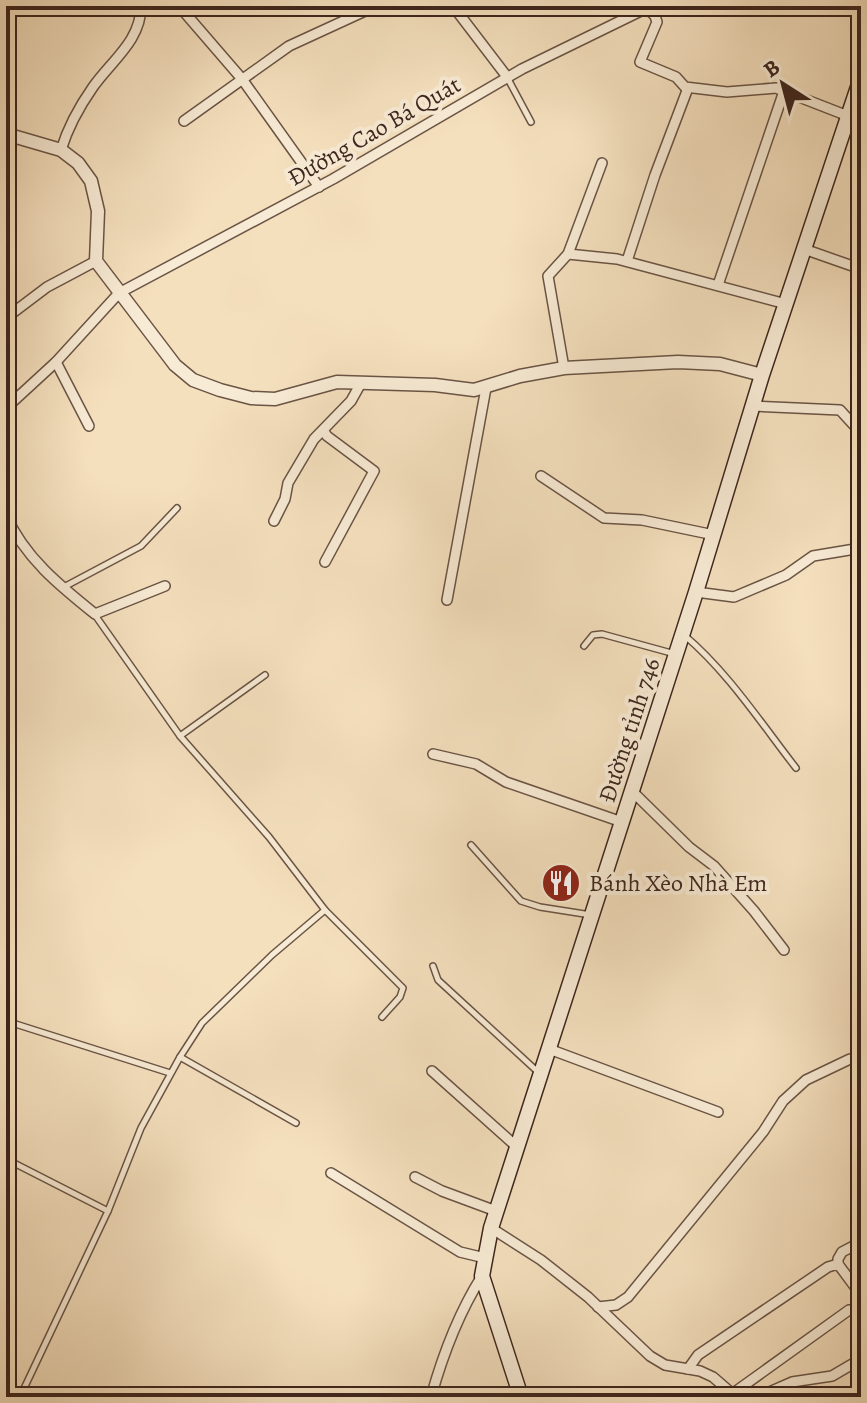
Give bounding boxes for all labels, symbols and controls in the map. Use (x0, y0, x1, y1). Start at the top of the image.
north arrow (743, 44, 823, 124)
text: B (757, 52, 786, 85)
street label: Đường Cao Bá Quát (282, 68, 466, 194)
street label: Đường tỉnh 746 (591, 654, 667, 806)
restaurant icon: Bánh Xèo Nhà Em (540, 862, 582, 904)
place label: Bánh Xèo Nhà Em (589, 867, 767, 899)

